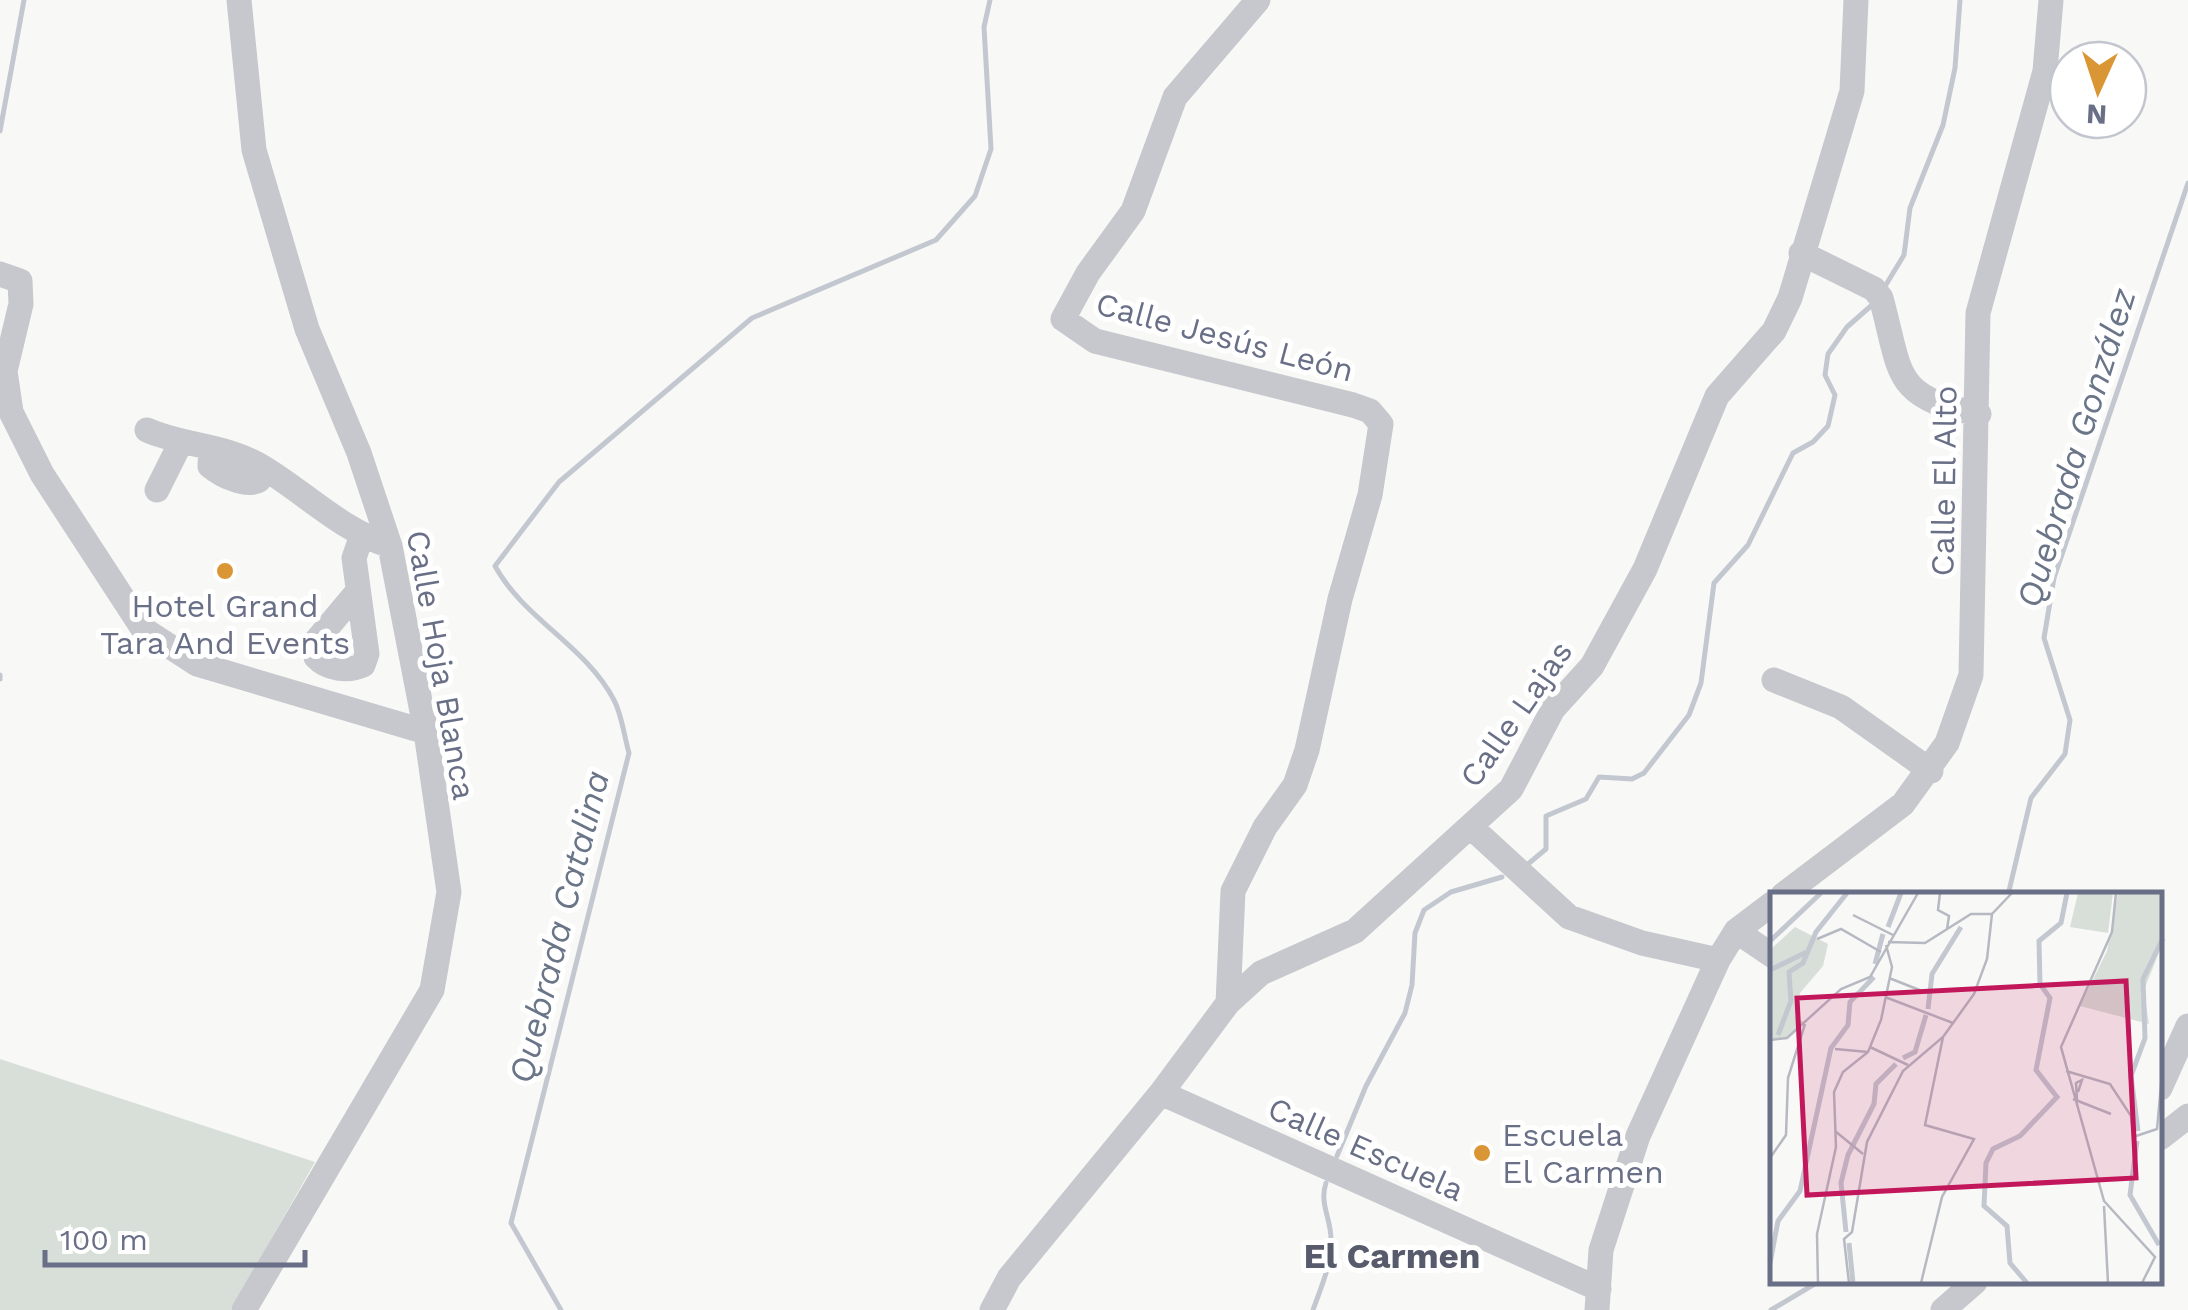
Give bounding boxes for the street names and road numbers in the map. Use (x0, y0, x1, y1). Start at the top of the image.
street label: Calle Jesús León (1092, 284, 1358, 390)
street label: Calle El Alto (1923, 385, 1965, 577)
street label: Calle Hoja Blanca (399, 527, 483, 803)
street label: Calle Lajas (1452, 634, 1580, 794)
street label: Calle Escuela (1262, 1089, 1470, 1209)

